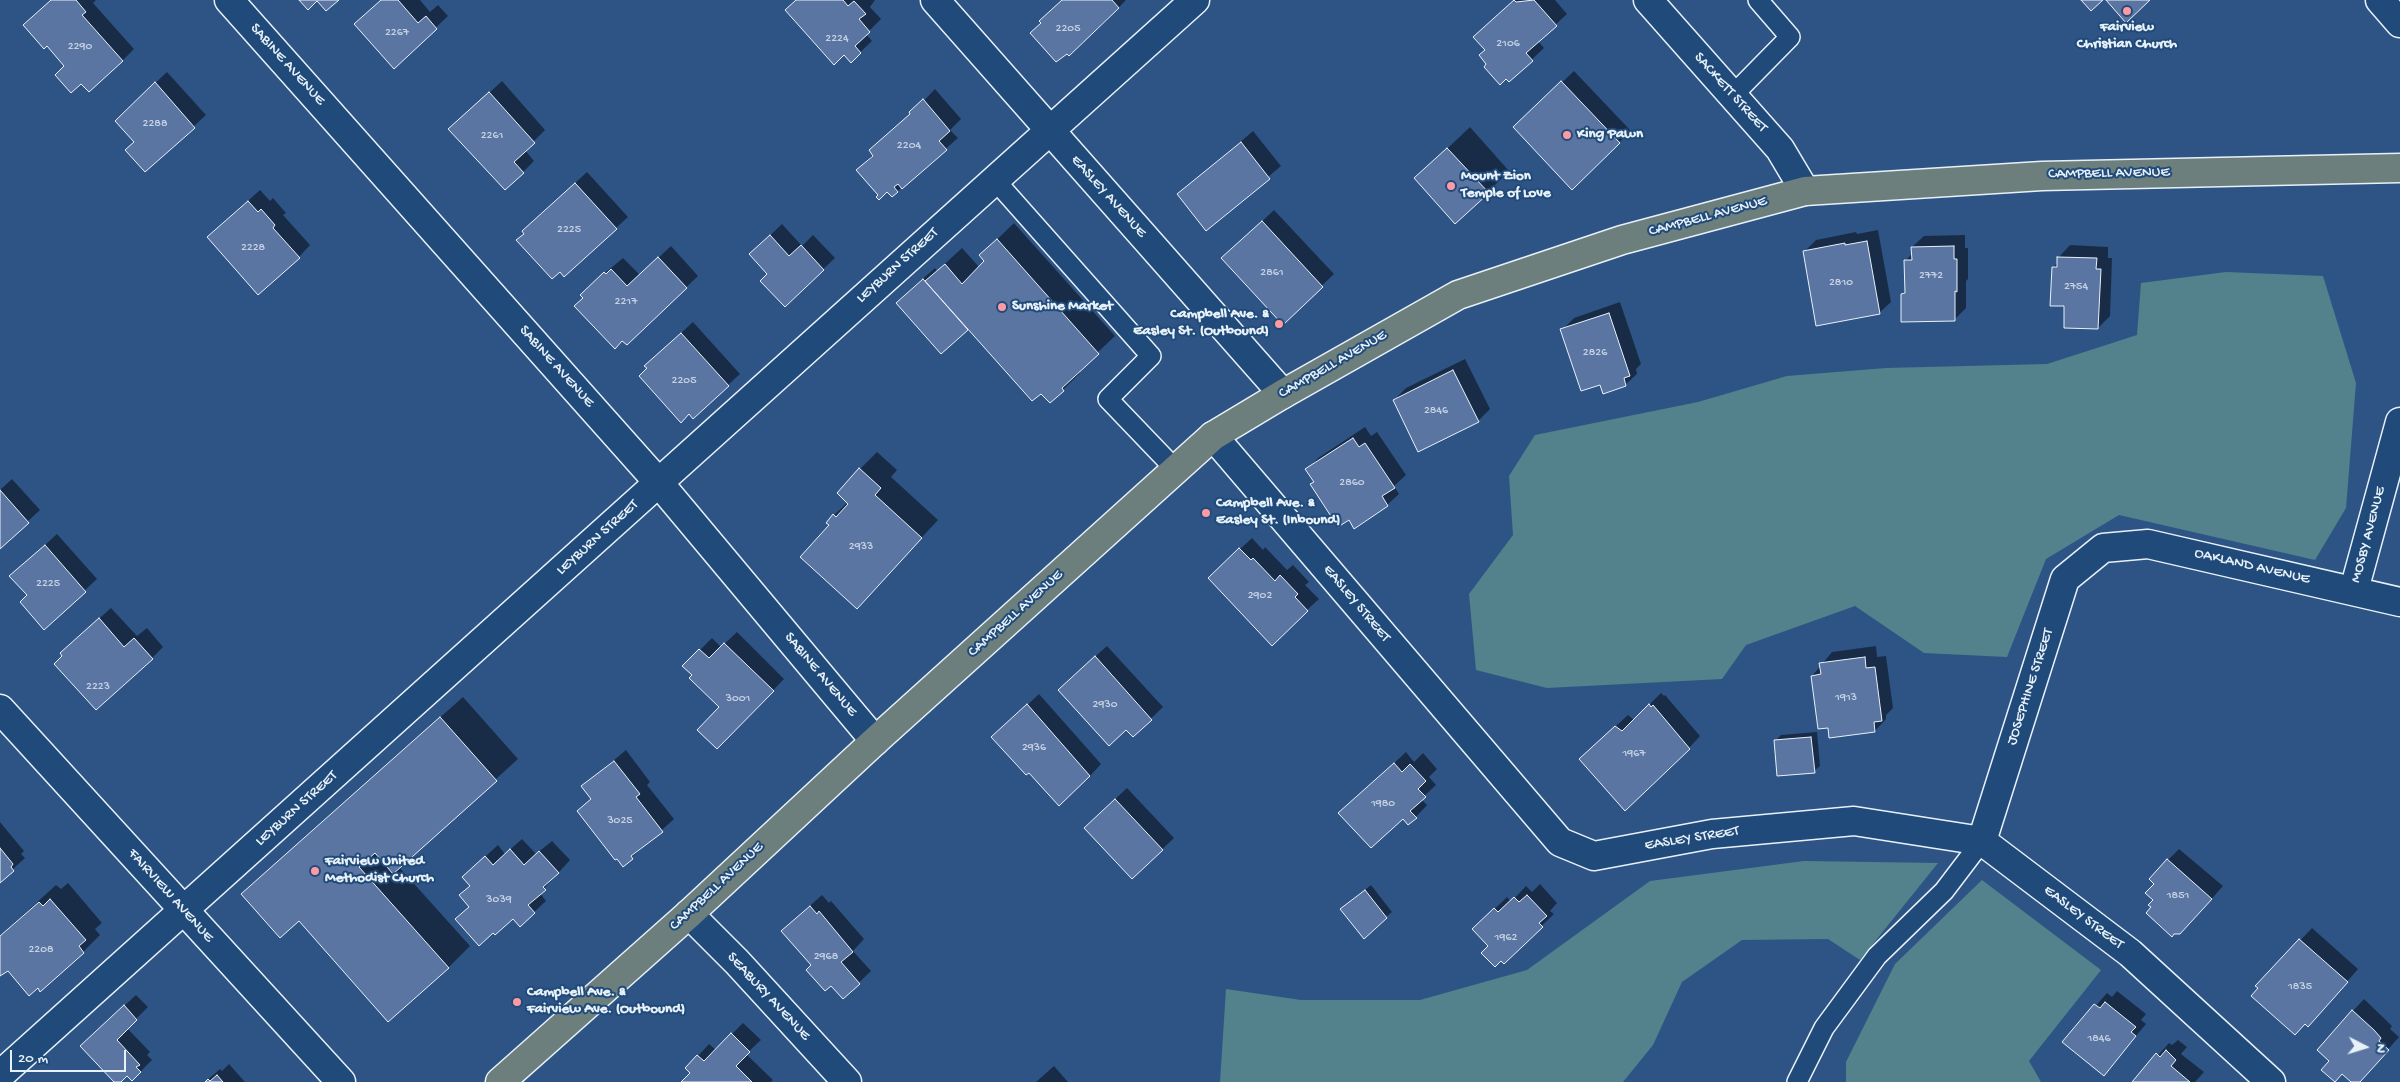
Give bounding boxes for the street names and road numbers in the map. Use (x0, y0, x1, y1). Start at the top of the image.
street label: SABINE AVENUE (245, 20, 329, 110)
street label: SACKETT STREET (1689, 49, 1771, 137)
street label: EASLEY AVENUE (1066, 152, 1150, 242)
street label: CAMPBELL AVENUE (2048, 164, 2170, 184)
street label: CAMPBELL AVENUE (1647, 193, 1769, 241)
street label: LEYBURN STREET (853, 224, 943, 308)
street label: SABINE AVENUE (514, 322, 598, 412)
street label: CAMPBELL AVENUE (1276, 327, 1390, 403)
street label: MOSBY AVENUE (2348, 485, 2390, 585)
street label: LEYBURN STREET (553, 496, 643, 580)
street label: OAKLAND AVENUE (2193, 545, 2311, 589)
street label: EASLEY STREET (1318, 562, 1394, 646)
street label: CAMPBELL AVENUE (965, 567, 1067, 661)
street label: JOSEPHINE STREET (2004, 626, 2058, 748)
street label: SABINE AVENUE (780, 629, 860, 721)
street label: LEYBURN STREET (252, 767, 342, 851)
street label: EASLEY STREET (1643, 823, 1741, 855)
street label: CAMPBELL AVENUE (666, 839, 768, 935)
street label: FAIRVIEW AVENUE (123, 845, 217, 947)
street label: EASLEY STREET (2039, 882, 2127, 954)
street label: SEABURY AVENUE (722, 949, 814, 1045)

